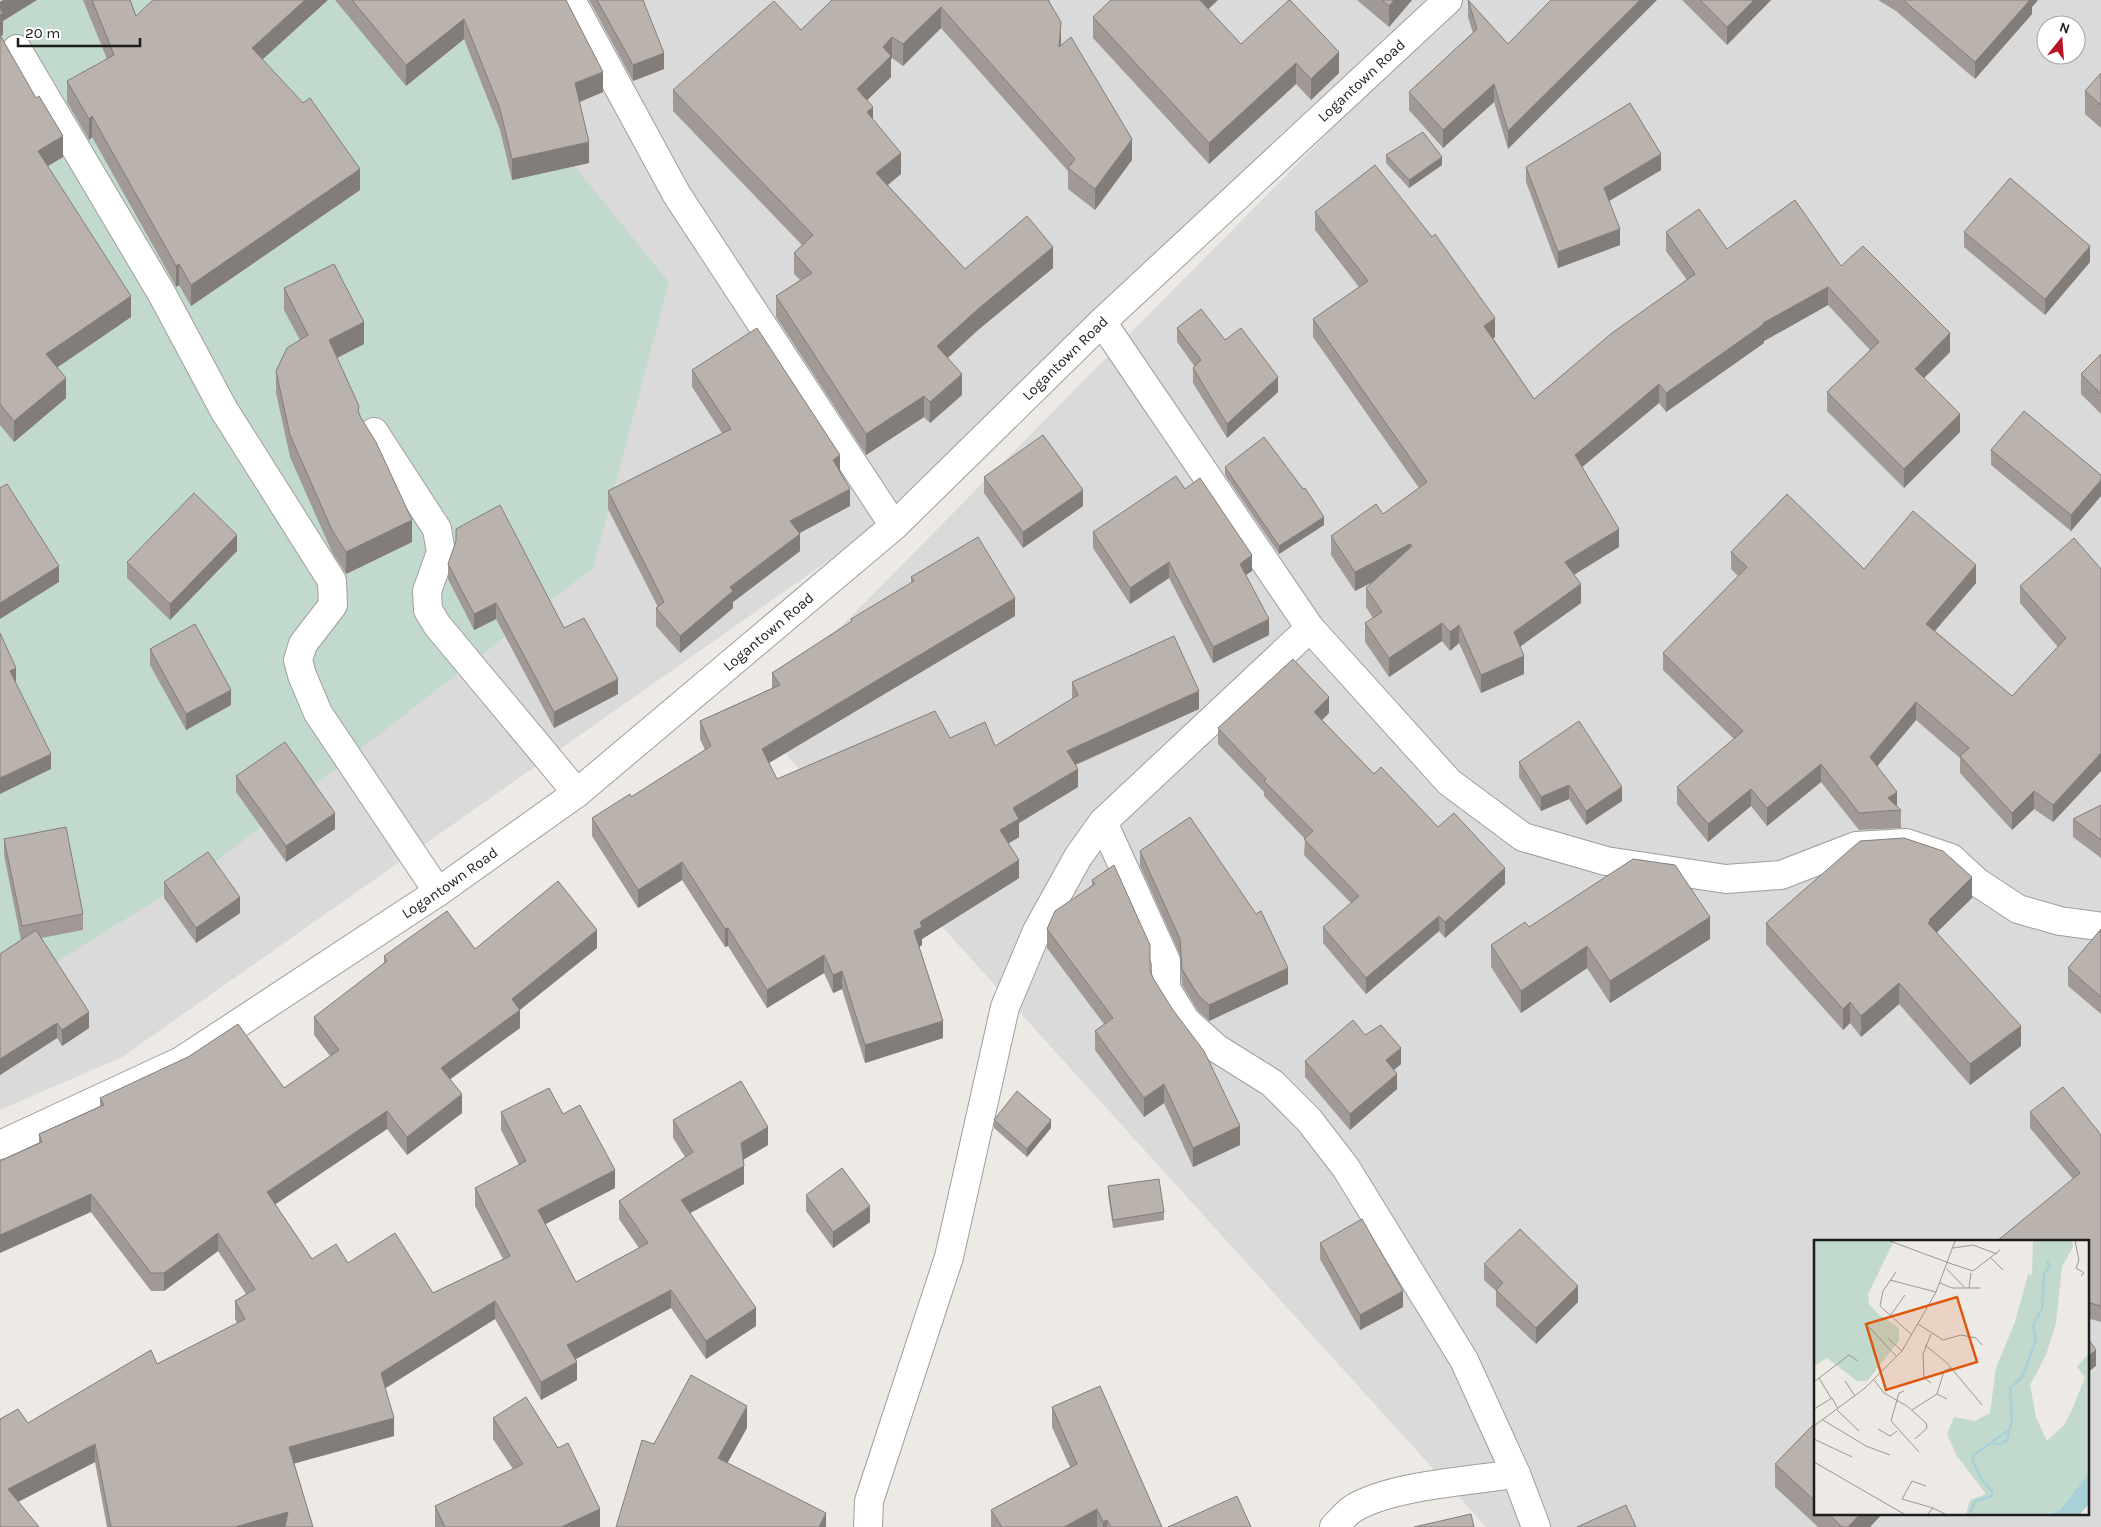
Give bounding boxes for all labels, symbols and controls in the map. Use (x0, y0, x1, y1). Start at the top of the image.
scale bar (18, 15, 140, 47)
north arrow (2036, 15, 2086, 65)
text: N (2057, 18, 2072, 38)
text: 20 m (25, 24, 60, 42)
street label: Logantown Road (1314, 36, 1409, 126)
street label: Logantown Road (1019, 312, 1112, 404)
street label: Logantown Road (719, 589, 817, 675)
street label: Logantown Road (398, 843, 501, 922)
inset map (1814, 1240, 2088, 1514)

